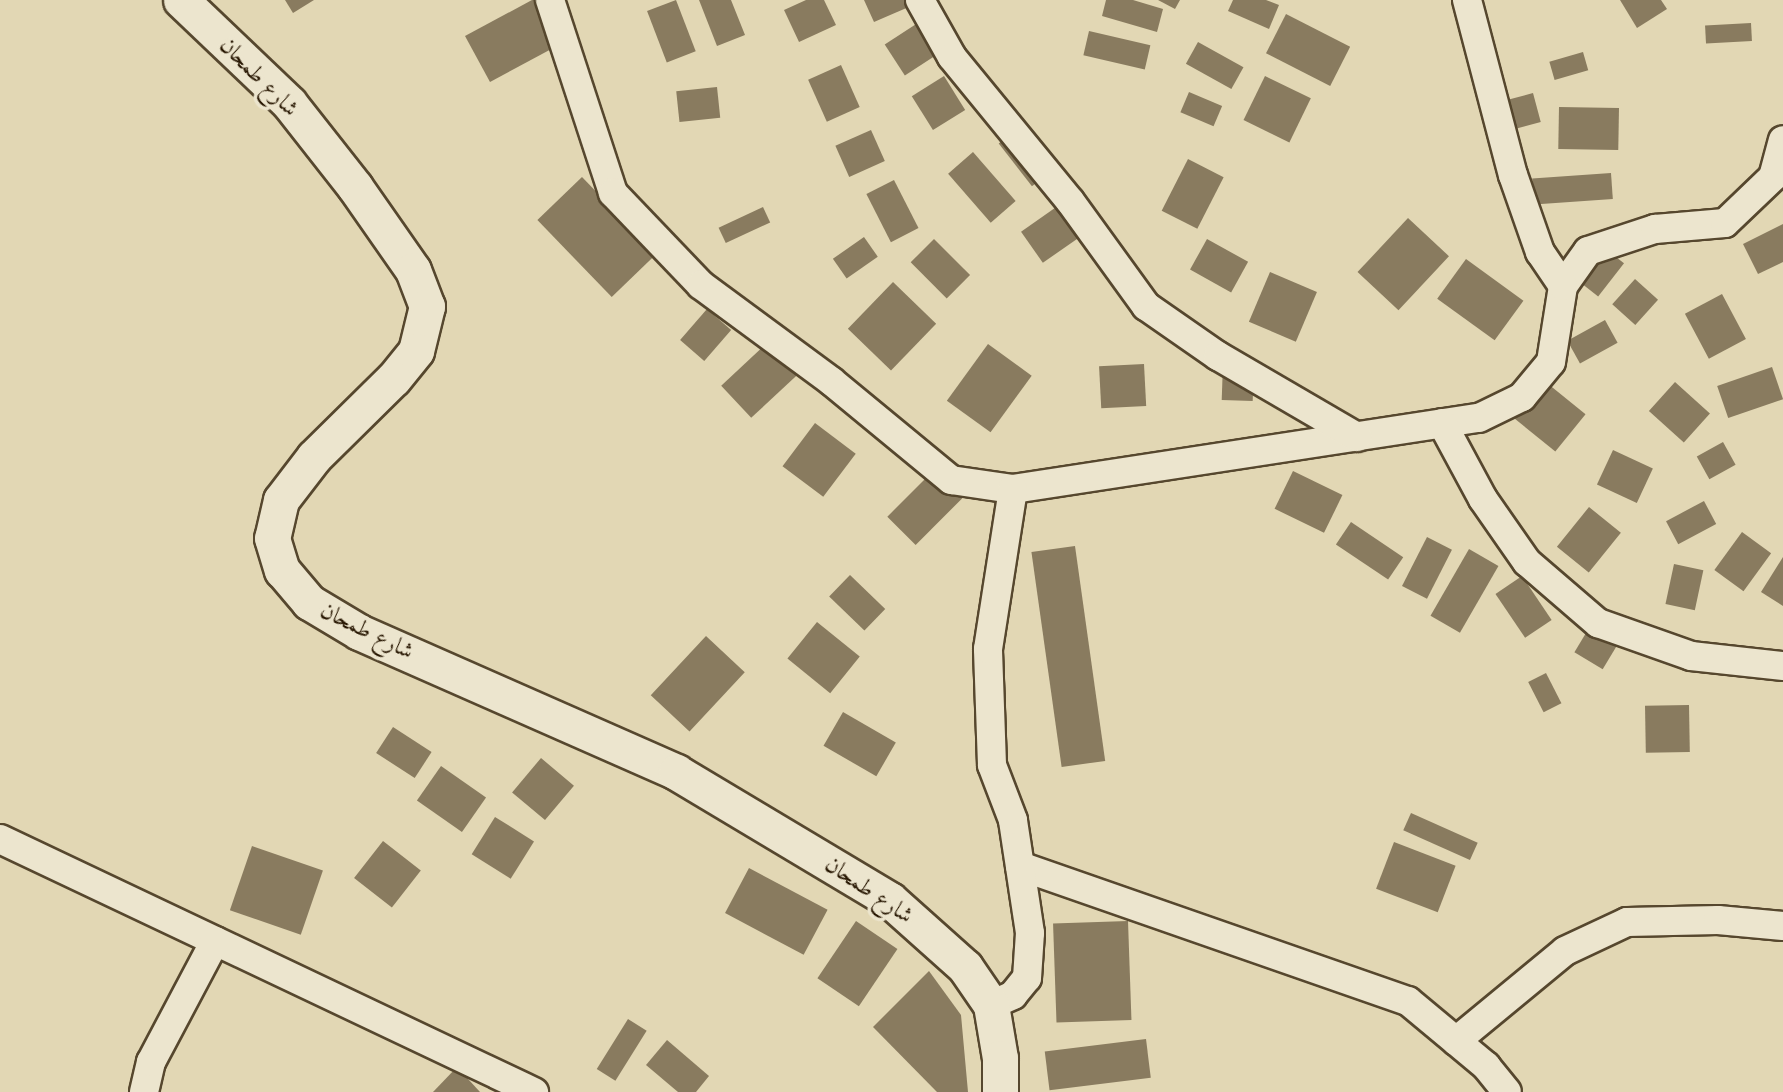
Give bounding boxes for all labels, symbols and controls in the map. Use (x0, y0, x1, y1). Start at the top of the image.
street label: شارع طمحان (214, 32, 304, 122)
street label: شارع طمحان (316, 597, 418, 665)
street label: شارع طمحان (820, 850, 918, 930)

